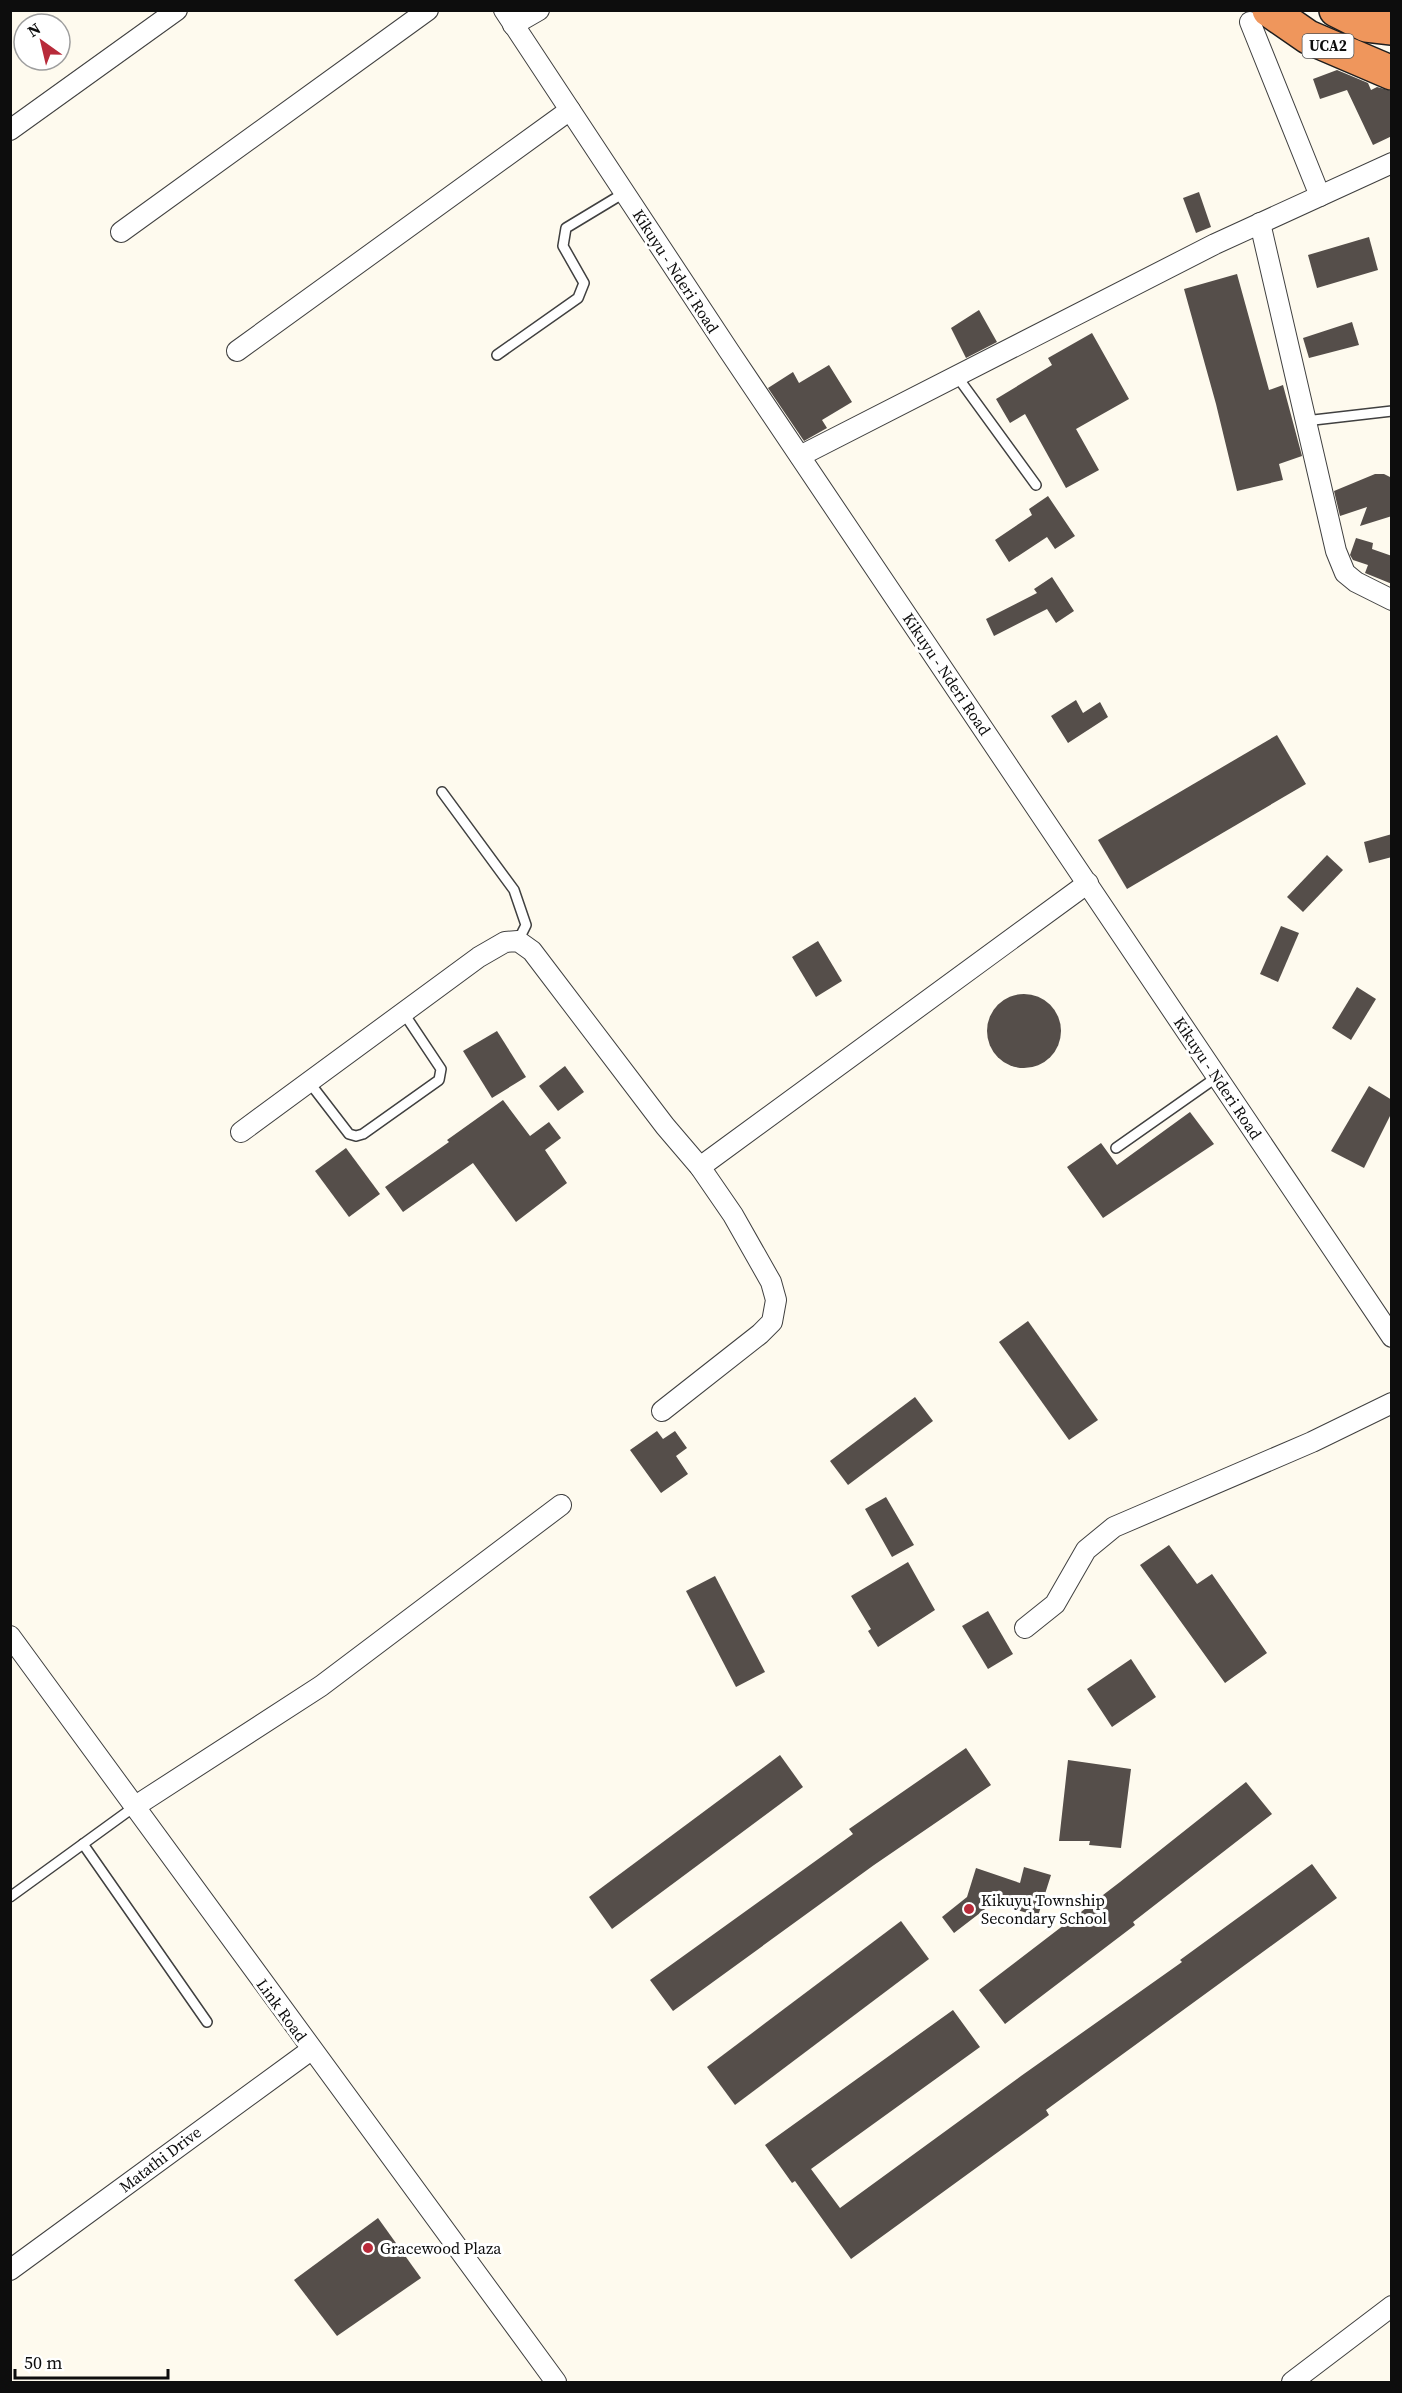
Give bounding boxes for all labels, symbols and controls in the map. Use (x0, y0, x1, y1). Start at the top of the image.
north arrow (12, 12, 72, 72)
text: N (23, 17, 45, 42)
road number: UCA2 (1302, 34, 1354, 58)
street label: Kikuyu - Nderi Road (628, 205, 724, 337)
street label: Kikuyu - Nderi Road (898, 608, 996, 740)
street label: Kikuyu - Nderi Road (1169, 1012, 1267, 1144)
place label: Kikuyu Township Secondary School (981, 1889, 1107, 1929)
marker: Kikuyu Township Secondary School (962, 1902, 976, 1916)
street label: Link Road (252, 1974, 312, 2046)
street label: Matathi Drive (114, 2121, 206, 2197)
place label: Gracewood Plaza (380, 2237, 502, 2259)
marker: Gracewood Plaza (361, 2241, 375, 2255)
scale bar (15, 2342, 168, 2380)
text: 50 m (24, 2350, 62, 2375)

